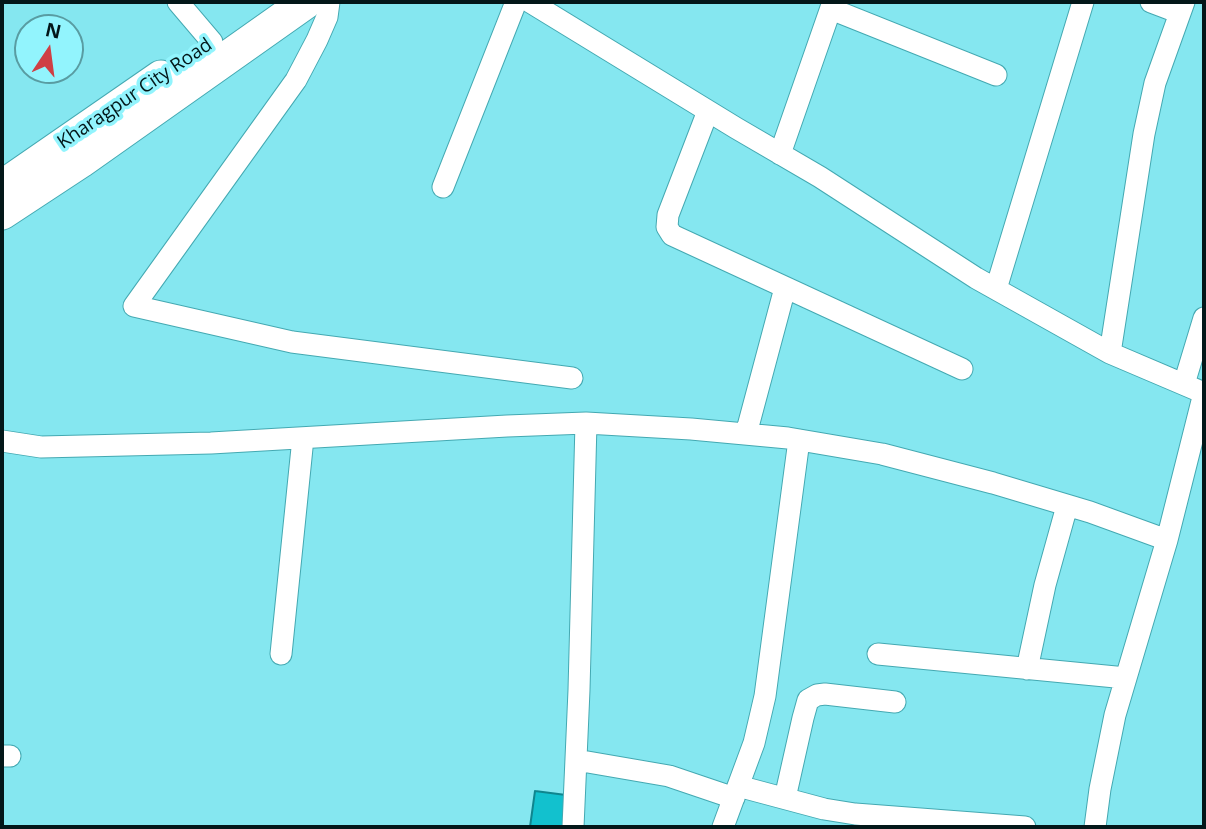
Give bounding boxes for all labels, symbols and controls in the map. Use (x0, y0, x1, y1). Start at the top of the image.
north arrow (14, 14, 84, 84)
text: N (43, 16, 64, 45)
street label: Kharagpur City Road (53, 34, 217, 154)

